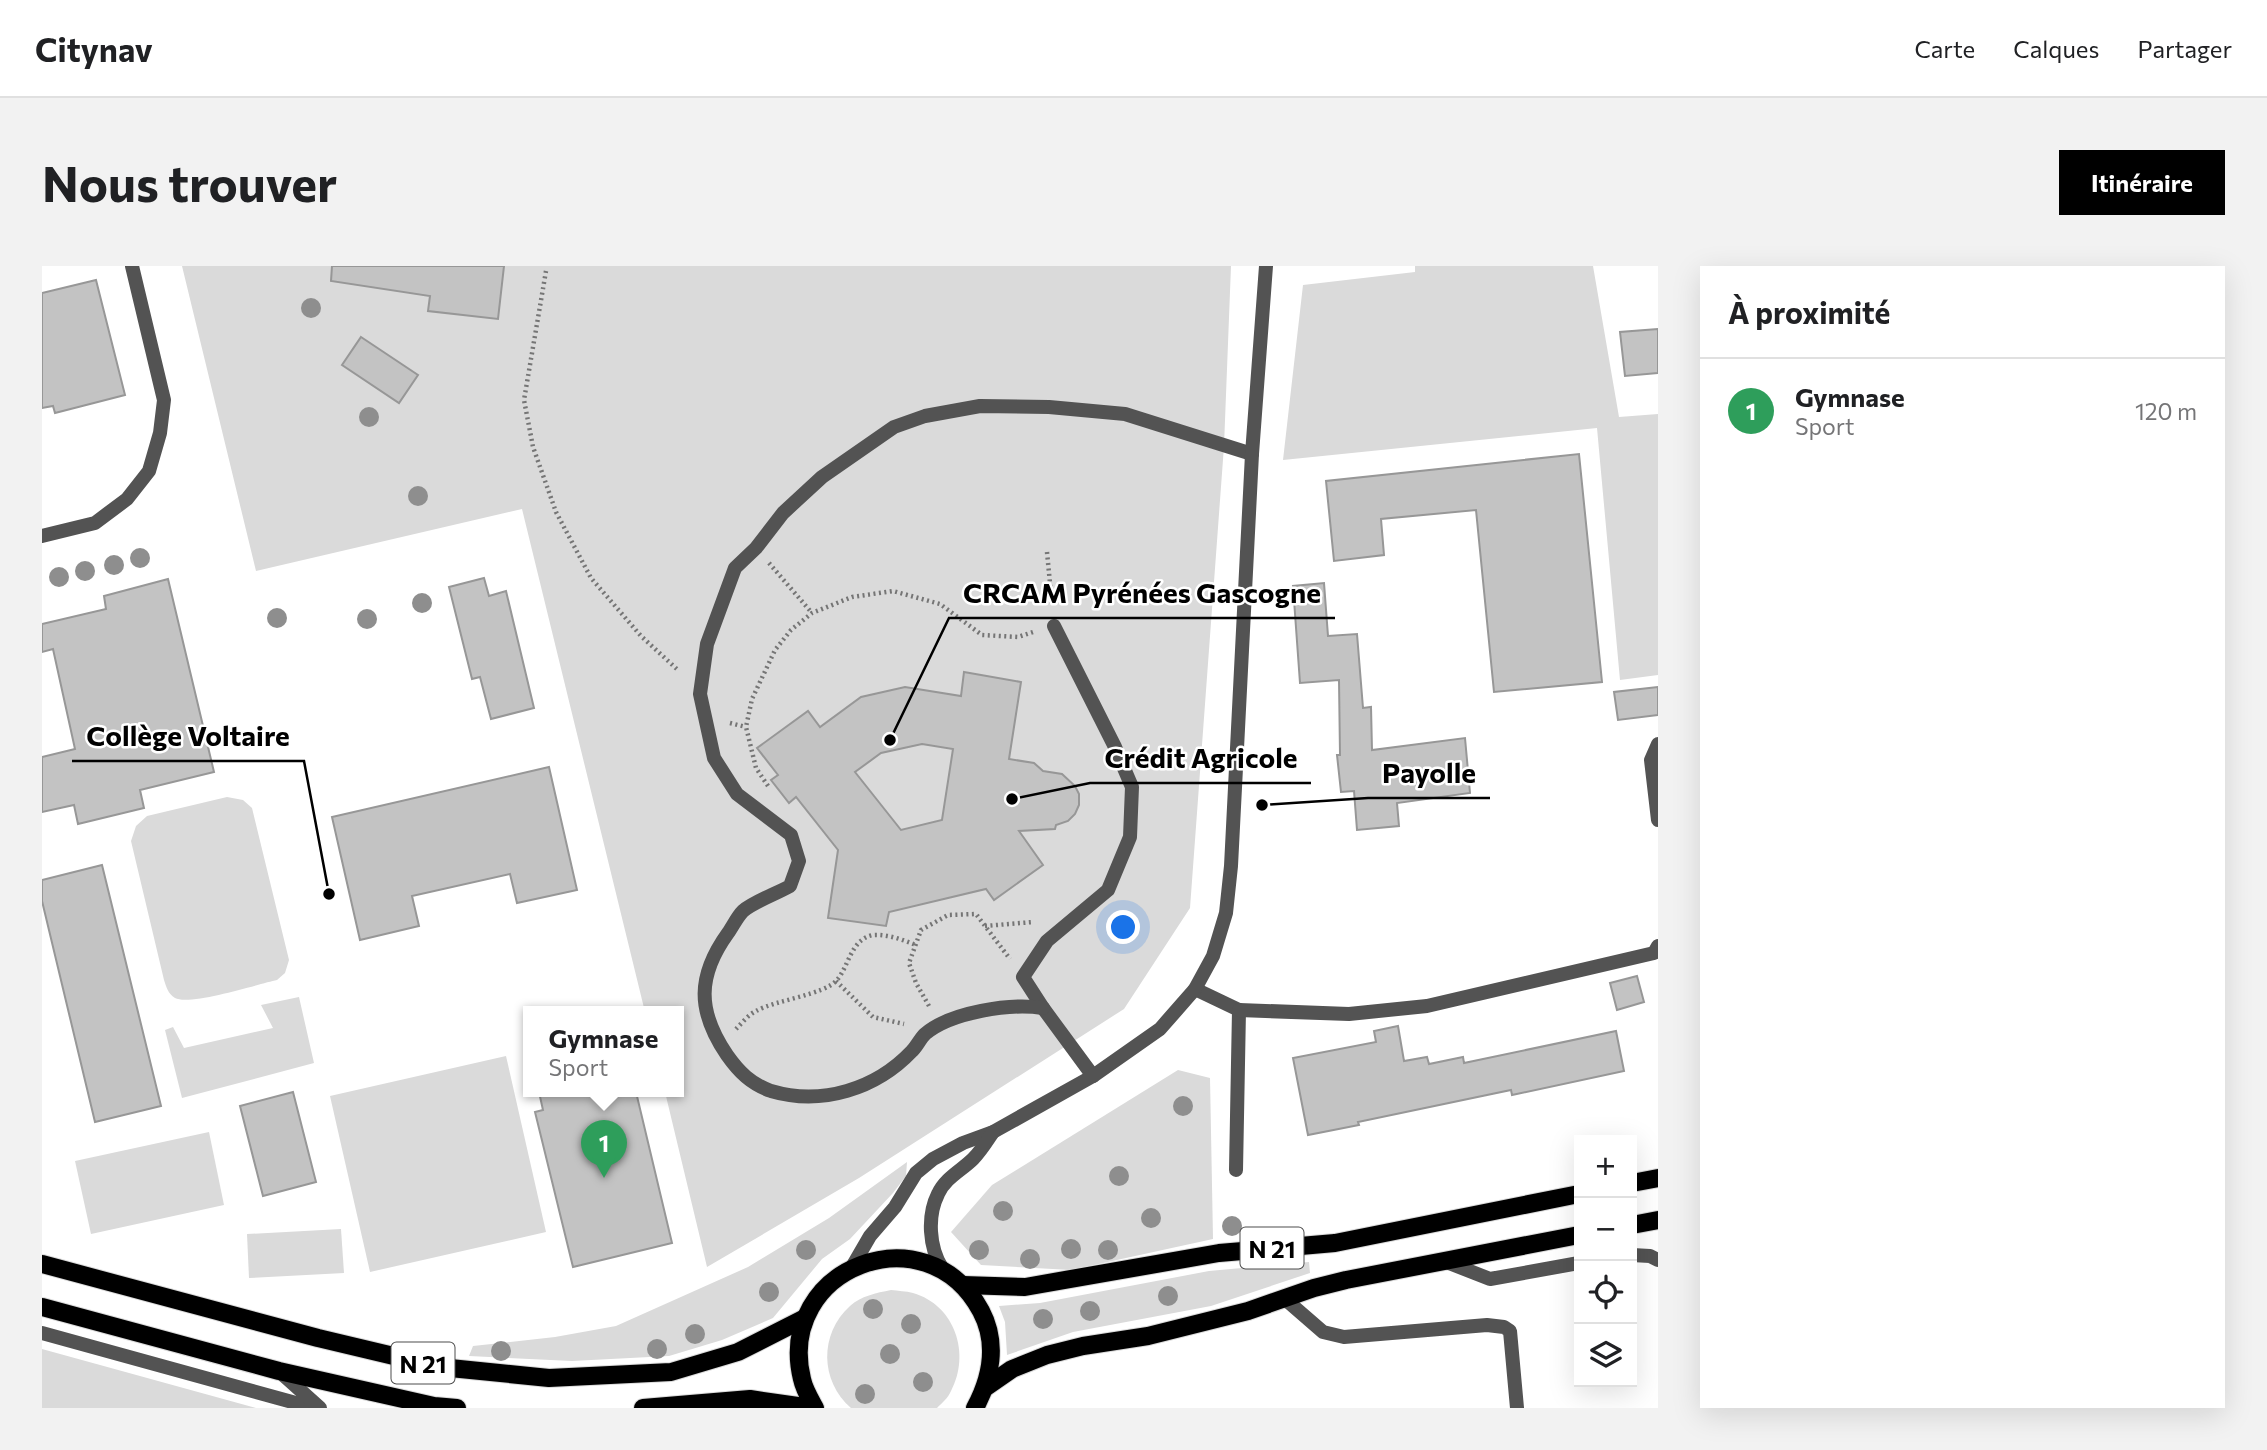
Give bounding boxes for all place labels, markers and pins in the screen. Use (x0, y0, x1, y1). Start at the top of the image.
callout: CRCAM Pyrénées Gascogne (949, 569, 1335, 618)
callout: Collège Voltaire (72, 712, 304, 761)
callout: Crédit Agricole (1090, 734, 1311, 783)
callout: Payolle (1368, 749, 1490, 798)
pin: 1 (581, 1120, 627, 1178)

